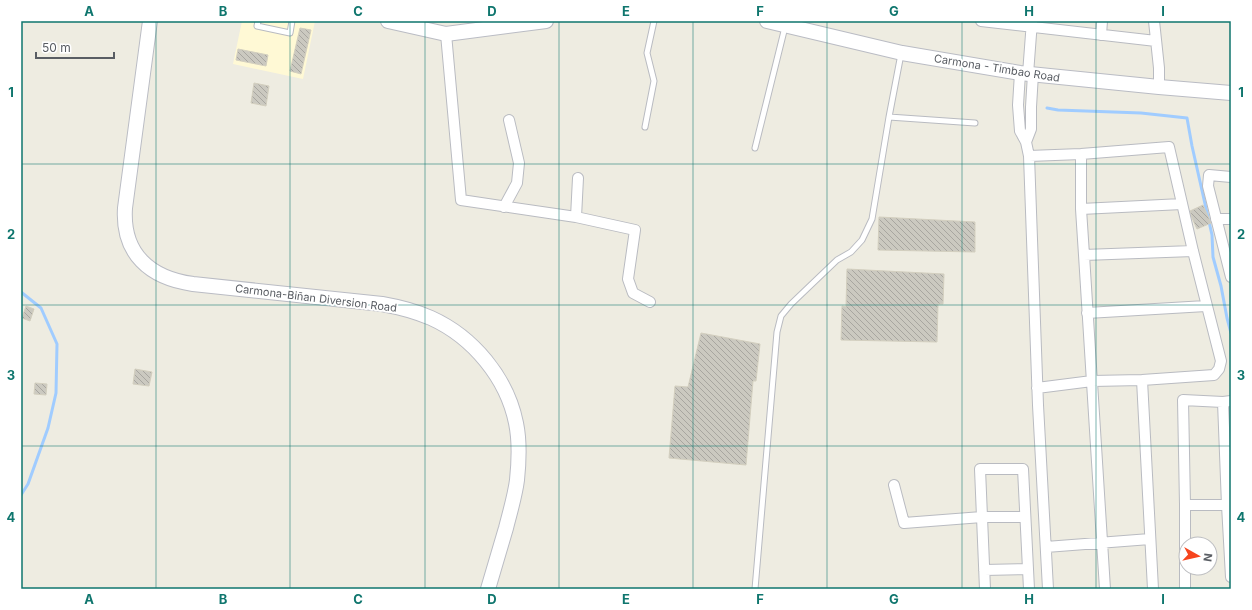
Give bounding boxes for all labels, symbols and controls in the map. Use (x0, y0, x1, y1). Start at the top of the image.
text: A (84, 3, 94, 19)
text: B (219, 3, 228, 19)
text: C (353, 3, 363, 19)
text: D (487, 3, 497, 19)
text: E (622, 3, 630, 19)
text: F (756, 3, 764, 19)
text: G (889, 3, 899, 19)
text: H (1024, 3, 1034, 19)
text: I (1161, 3, 1165, 19)
scale bar (36, 34, 114, 60)
text: 50 m (42, 40, 71, 55)
street label: Carmona - Timbao Road (933, 51, 1061, 85)
text: 1 (8, 84, 14, 100)
text: 1 (1238, 84, 1244, 100)
text: 2 (7, 226, 15, 242)
text: 2 (1237, 226, 1245, 242)
street label: Carmona-Biñan Diversion Road (234, 281, 398, 315)
text: 3 (7, 367, 15, 383)
text: 3 (1237, 367, 1245, 383)
text: 4 (7, 509, 16, 525)
text: 4 (1237, 509, 1246, 525)
north arrow (1178, 536, 1218, 576)
text: N (1200, 552, 1215, 563)
text: A (84, 591, 94, 607)
text: B (219, 591, 228, 607)
text: C (353, 591, 363, 607)
text: D (487, 591, 497, 607)
text: E (622, 591, 630, 607)
text: F (756, 591, 764, 607)
text: G (889, 591, 899, 607)
text: H (1024, 591, 1034, 607)
text: I (1161, 591, 1165, 607)

